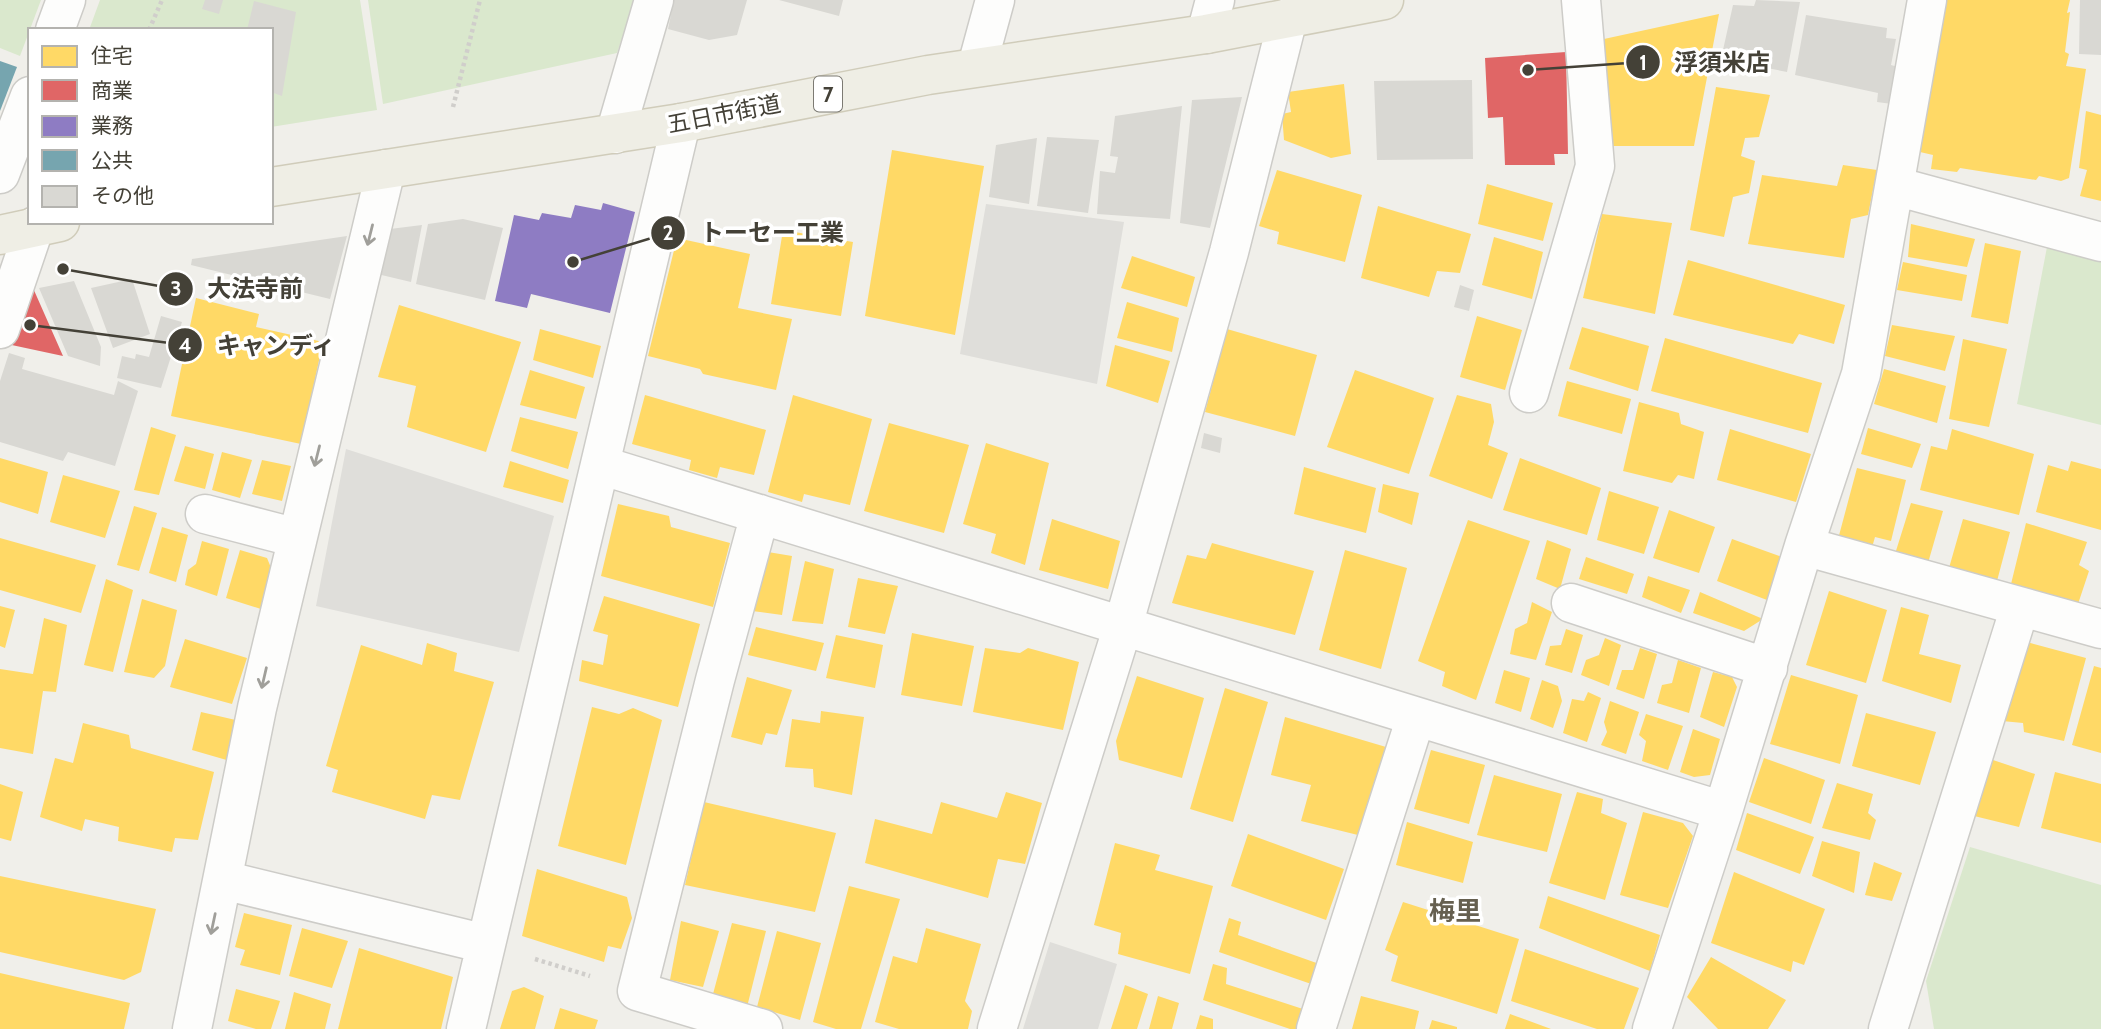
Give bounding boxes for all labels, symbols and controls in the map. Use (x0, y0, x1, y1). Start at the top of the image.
legend (28, 28, 273, 224)
callout: 浮須米店 (1625, 40, 1784, 85)
text: 住宅 (91, 43, 133, 68)
text: 浮須米店 (1674, 48, 1770, 77)
text: 1 (1639, 50, 1647, 75)
road number: 7 (814, 76, 842, 112)
text: 商業 (91, 78, 133, 103)
street label: 五日市街道 (665, 89, 783, 139)
text: 業務 (91, 113, 133, 138)
text: 公共 (91, 148, 133, 173)
text: その他 (91, 183, 154, 208)
callout: トーセー工業 (651, 210, 858, 255)
text: トーセー工業 (700, 218, 844, 247)
text: 2 (662, 220, 674, 245)
one-way arrow (363, 223, 376, 246)
callout: 大法寺前 (158, 266, 317, 311)
text: 大法寺前 (207, 274, 303, 303)
text: 3 (170, 276, 182, 301)
callout: キャンディ (167, 323, 350, 368)
text: キャンディ (217, 331, 335, 360)
text: 4 (178, 333, 192, 358)
one-way arrow (310, 444, 323, 467)
one-way arrow (257, 666, 270, 688)
district label: 梅里 (1429, 895, 1481, 927)
one-way arrow (206, 912, 220, 935)

